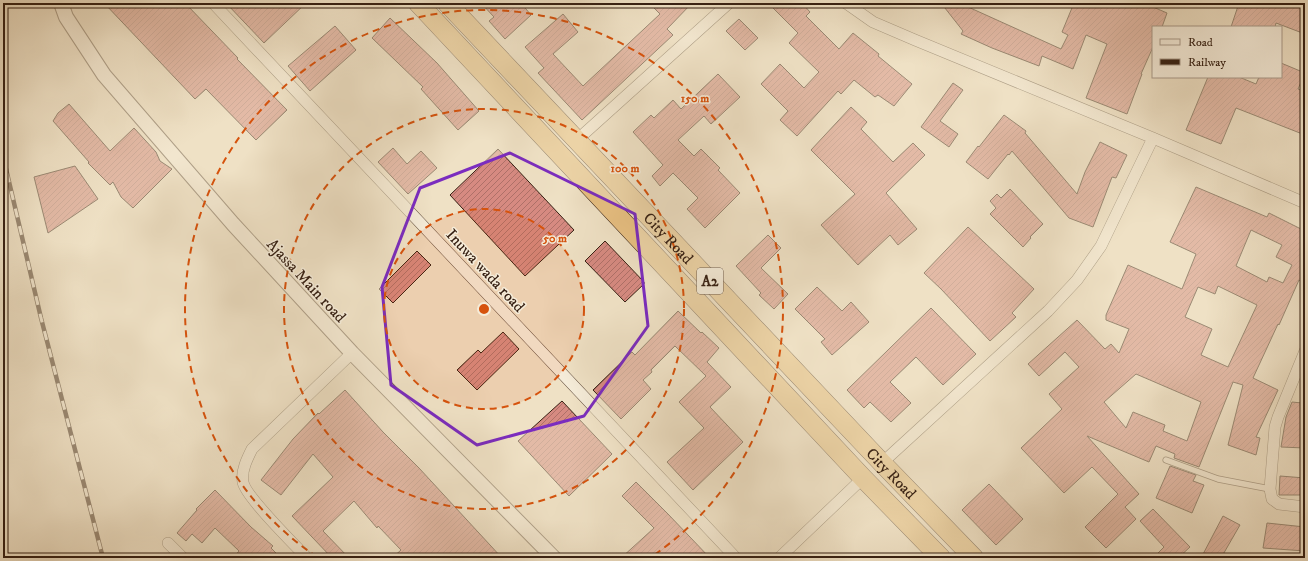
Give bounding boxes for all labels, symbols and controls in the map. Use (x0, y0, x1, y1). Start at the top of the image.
legend (1152, 26, 1282, 78)
text: Road (1188, 35, 1213, 50)
text: Railway (1188, 55, 1226, 70)
text: 150 m (681, 91, 709, 106)
text: 100 m (611, 161, 639, 176)
street label: City Road (639, 208, 697, 268)
street label: Inuwa wada road (442, 225, 529, 317)
text: 50 m (542, 231, 567, 246)
street label: Ajassa Main road (262, 235, 350, 327)
road number: A2 (697, 268, 723, 294)
centre of rings (477, 302, 491, 316)
street label: City Road (862, 444, 920, 504)

